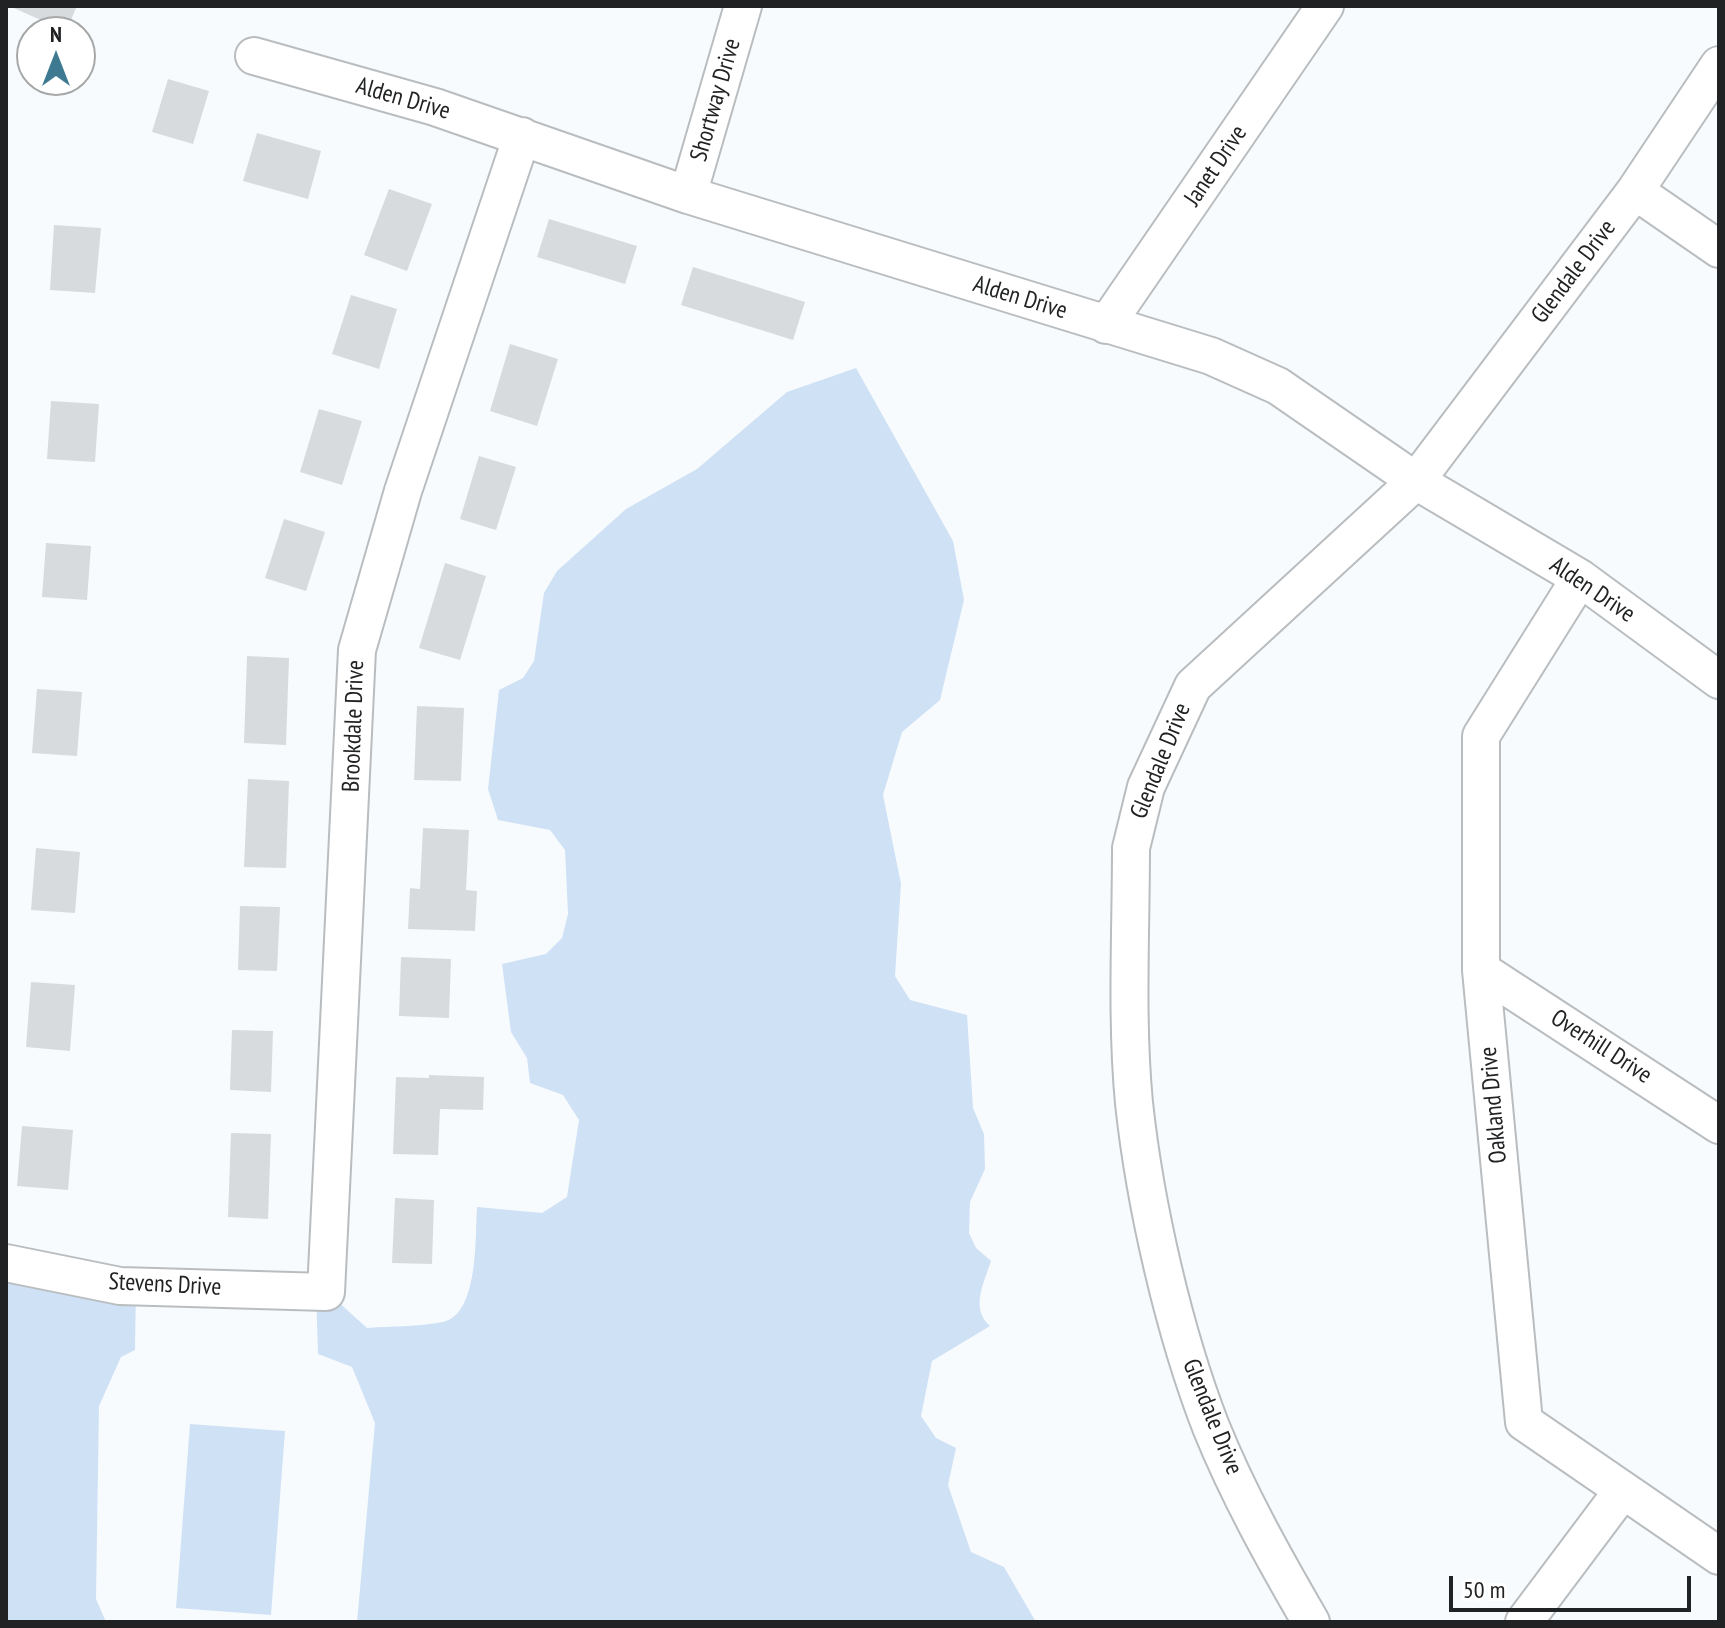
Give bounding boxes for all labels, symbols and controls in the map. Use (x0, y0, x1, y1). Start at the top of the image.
north arrow (16, 16, 96, 96)
text: N (50, 20, 62, 48)
street label: Shortway Drive (685, 35, 747, 165)
street label: Alden Drive (353, 72, 453, 126)
street label: Janet Drive (1179, 120, 1253, 212)
street label: Glendale Drive (1526, 215, 1622, 329)
street label: Alden Drive (970, 270, 1070, 326)
street label: Alden Drive (1544, 551, 1640, 629)
street label: Brookdale Drive (337, 659, 371, 793)
street label: Glendale Drive (1125, 699, 1197, 823)
street label: Overhill Drive (1545, 1004, 1657, 1090)
street label: Oakland Drive (1475, 1046, 1513, 1164)
street label: Stevens Drive (108, 1268, 222, 1302)
street label: Glendale Drive (1176, 1355, 1248, 1479)
scale bar (1453, 1560, 1695, 1610)
text: 50 m (1463, 1574, 1505, 1605)

